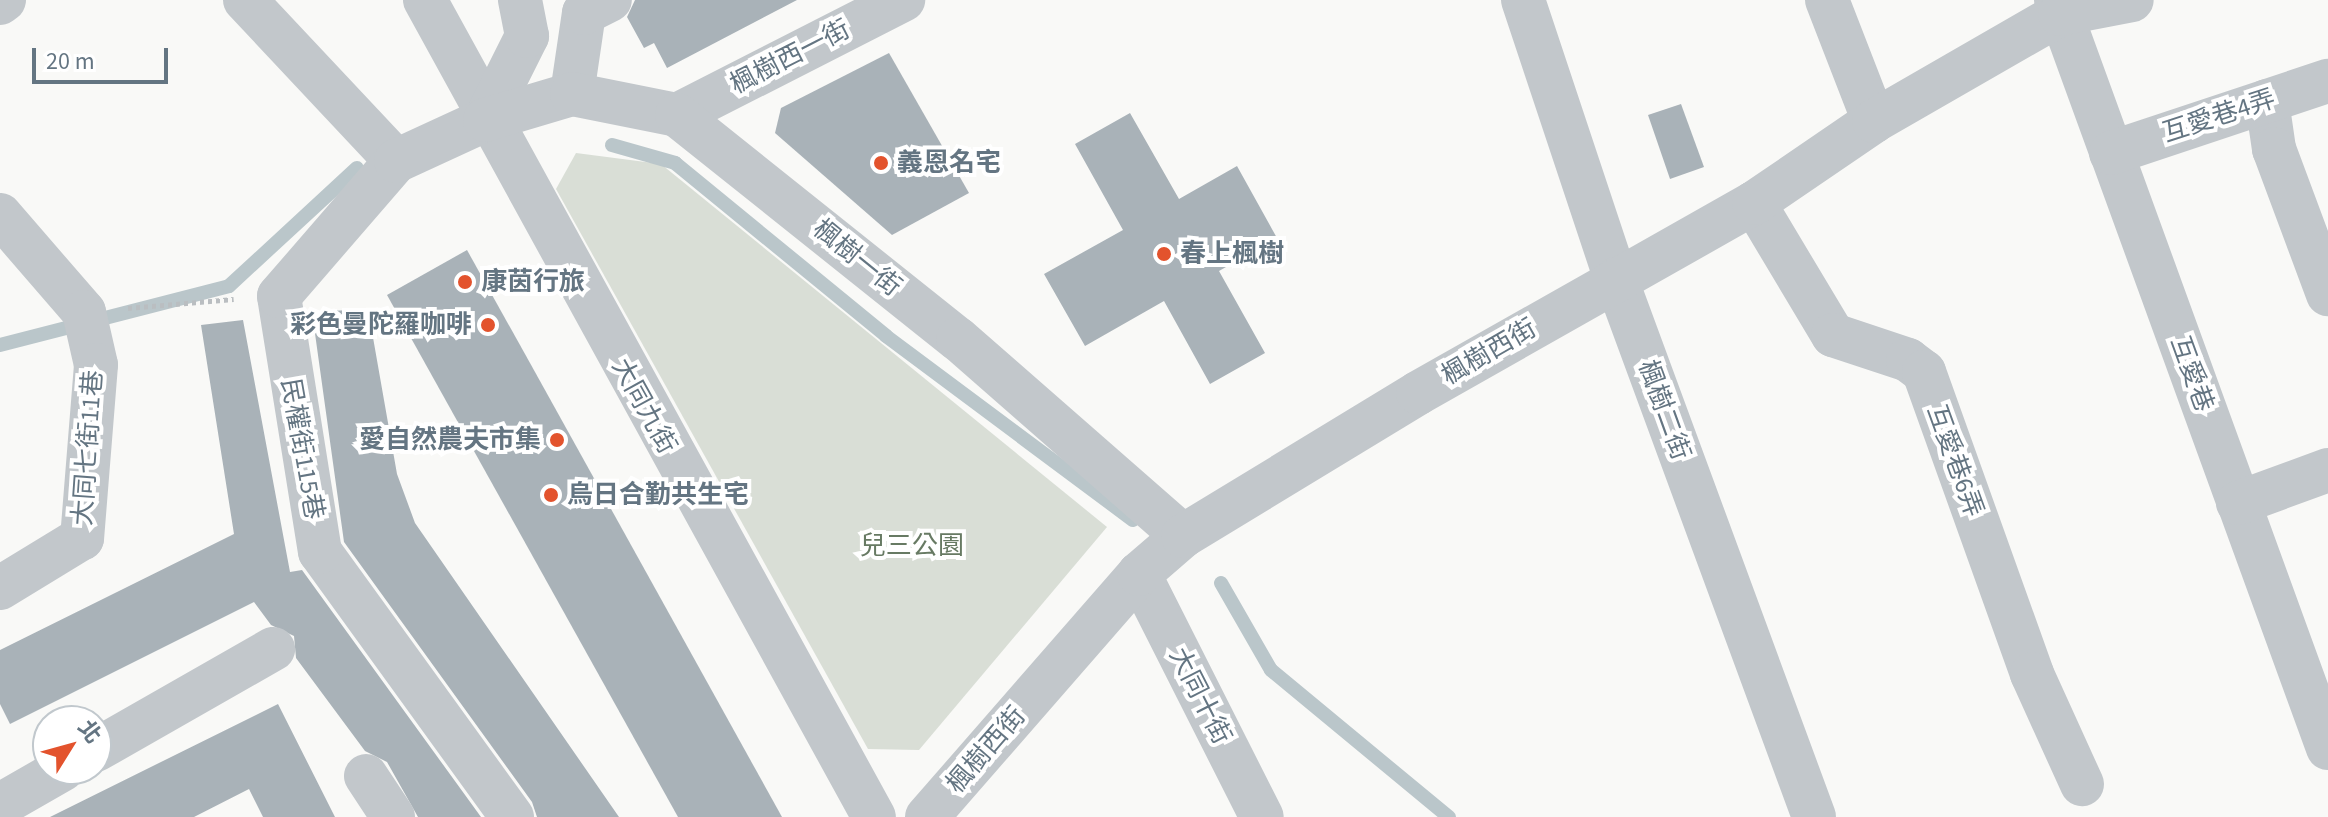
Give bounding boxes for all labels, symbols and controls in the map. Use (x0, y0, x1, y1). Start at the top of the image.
street label: 楓樹西一街 (725, 14, 855, 100)
scale bar (36, 32, 172, 82)
text: 20 m (46, 44, 95, 79)
street label: 互愛巷4弄 (2159, 83, 2279, 149)
place label: 義恩名宅 (897, 147, 1001, 179)
marker: 義恩名宅 (872, 154, 890, 172)
street label: 楓樹一街 (807, 213, 907, 303)
place label: 春上楓樹 (1180, 238, 1284, 270)
marker: 春上楓樹 (1155, 245, 1173, 263)
place label: 康茵行旅 (481, 266, 585, 298)
marker: 康茵行旅 (456, 273, 474, 291)
place label: 彩色曼陀羅咖啡 (290, 309, 472, 341)
street label: 楓樹西街 (1436, 312, 1542, 392)
marker: 彩色曼陀羅咖啡 (479, 316, 497, 334)
street label: 互愛巷 (2164, 332, 2220, 416)
street label: 大同九街 (605, 353, 683, 459)
street label: 楓樹二街 (1632, 356, 1696, 464)
street label: 大同七街11巷 (67, 369, 109, 527)
street label: 民權街115巷 (274, 376, 330, 522)
street label: 互愛巷6弄 (1920, 401, 1990, 521)
place label: 愛自然農夫市集 (359, 424, 541, 456)
marker: 愛自然農夫市集 (548, 431, 566, 449)
place label: 烏日合勤共生宅 (567, 479, 749, 511)
marker: 烏日合勤共生宅 (542, 486, 560, 504)
park label: 兒三公園 (860, 530, 964, 562)
street label: 大同十街 (1162, 643, 1238, 749)
street label: 楓樹西街 (940, 701, 1032, 799)
north arrow (32, 705, 112, 785)
text: 北 (70, 713, 109, 750)

